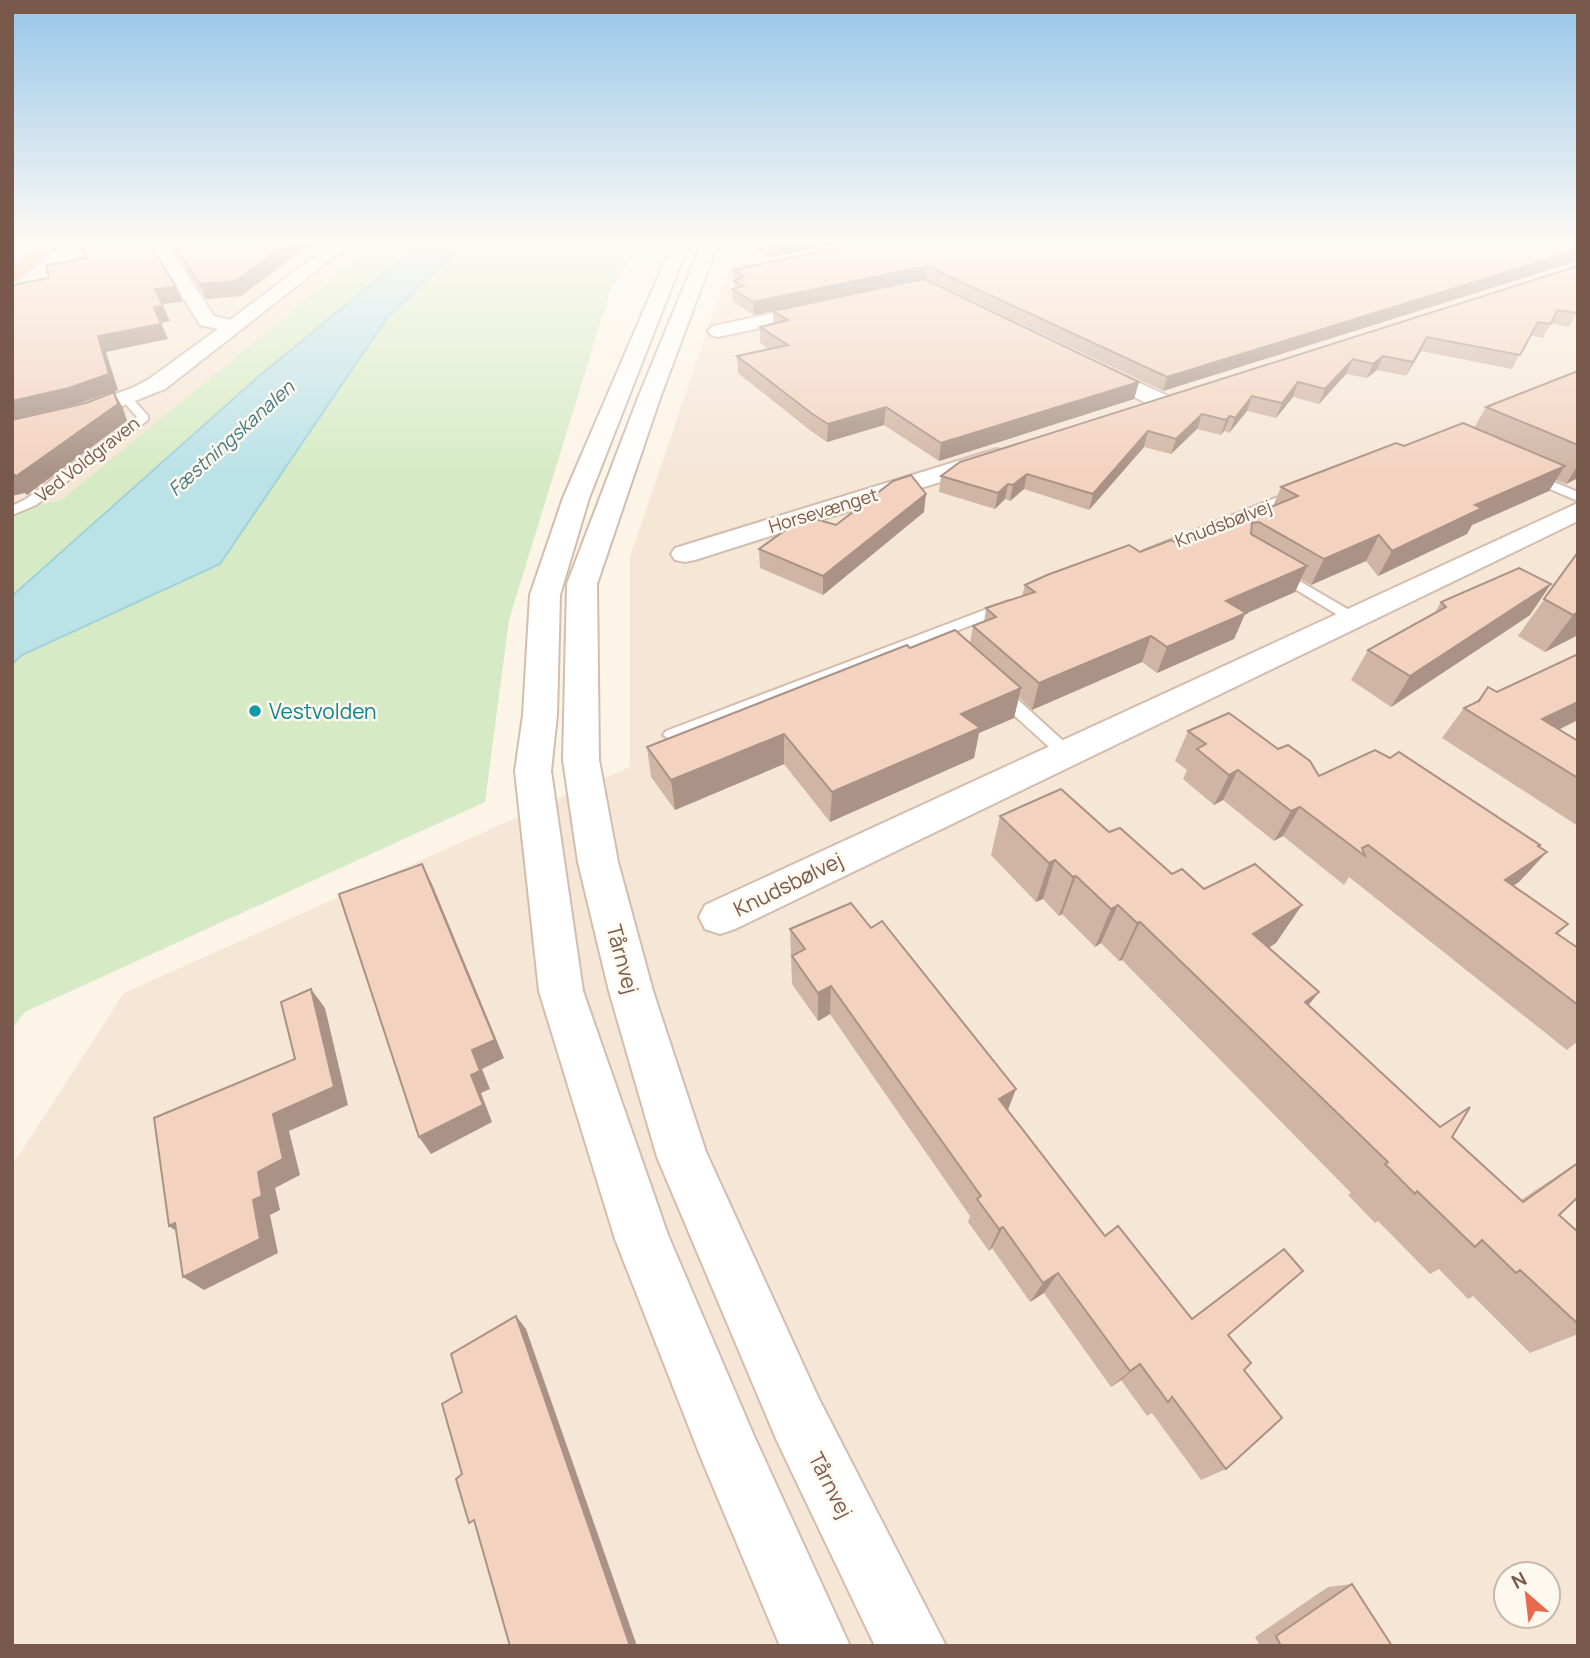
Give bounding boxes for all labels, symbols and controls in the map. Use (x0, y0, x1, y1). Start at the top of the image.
water label: Fæstningskanalen (162, 374, 300, 502)
street label: Ved Voldgraven (30, 411, 144, 507)
street label: Horsevænget (765, 482, 881, 538)
street label: Knudsbølvej (1171, 494, 1275, 552)
place label: Vestvolden (269, 697, 377, 725)
marker: Vestvolden (247, 703, 263, 719)
street label: Knudsbølvej (729, 845, 847, 923)
street label: Tårnvej (600, 921, 646, 997)
street label: Tårnvej (803, 1447, 859, 1523)
north arrow (1492, 1560, 1562, 1630)
text: N (1507, 1565, 1531, 1595)

